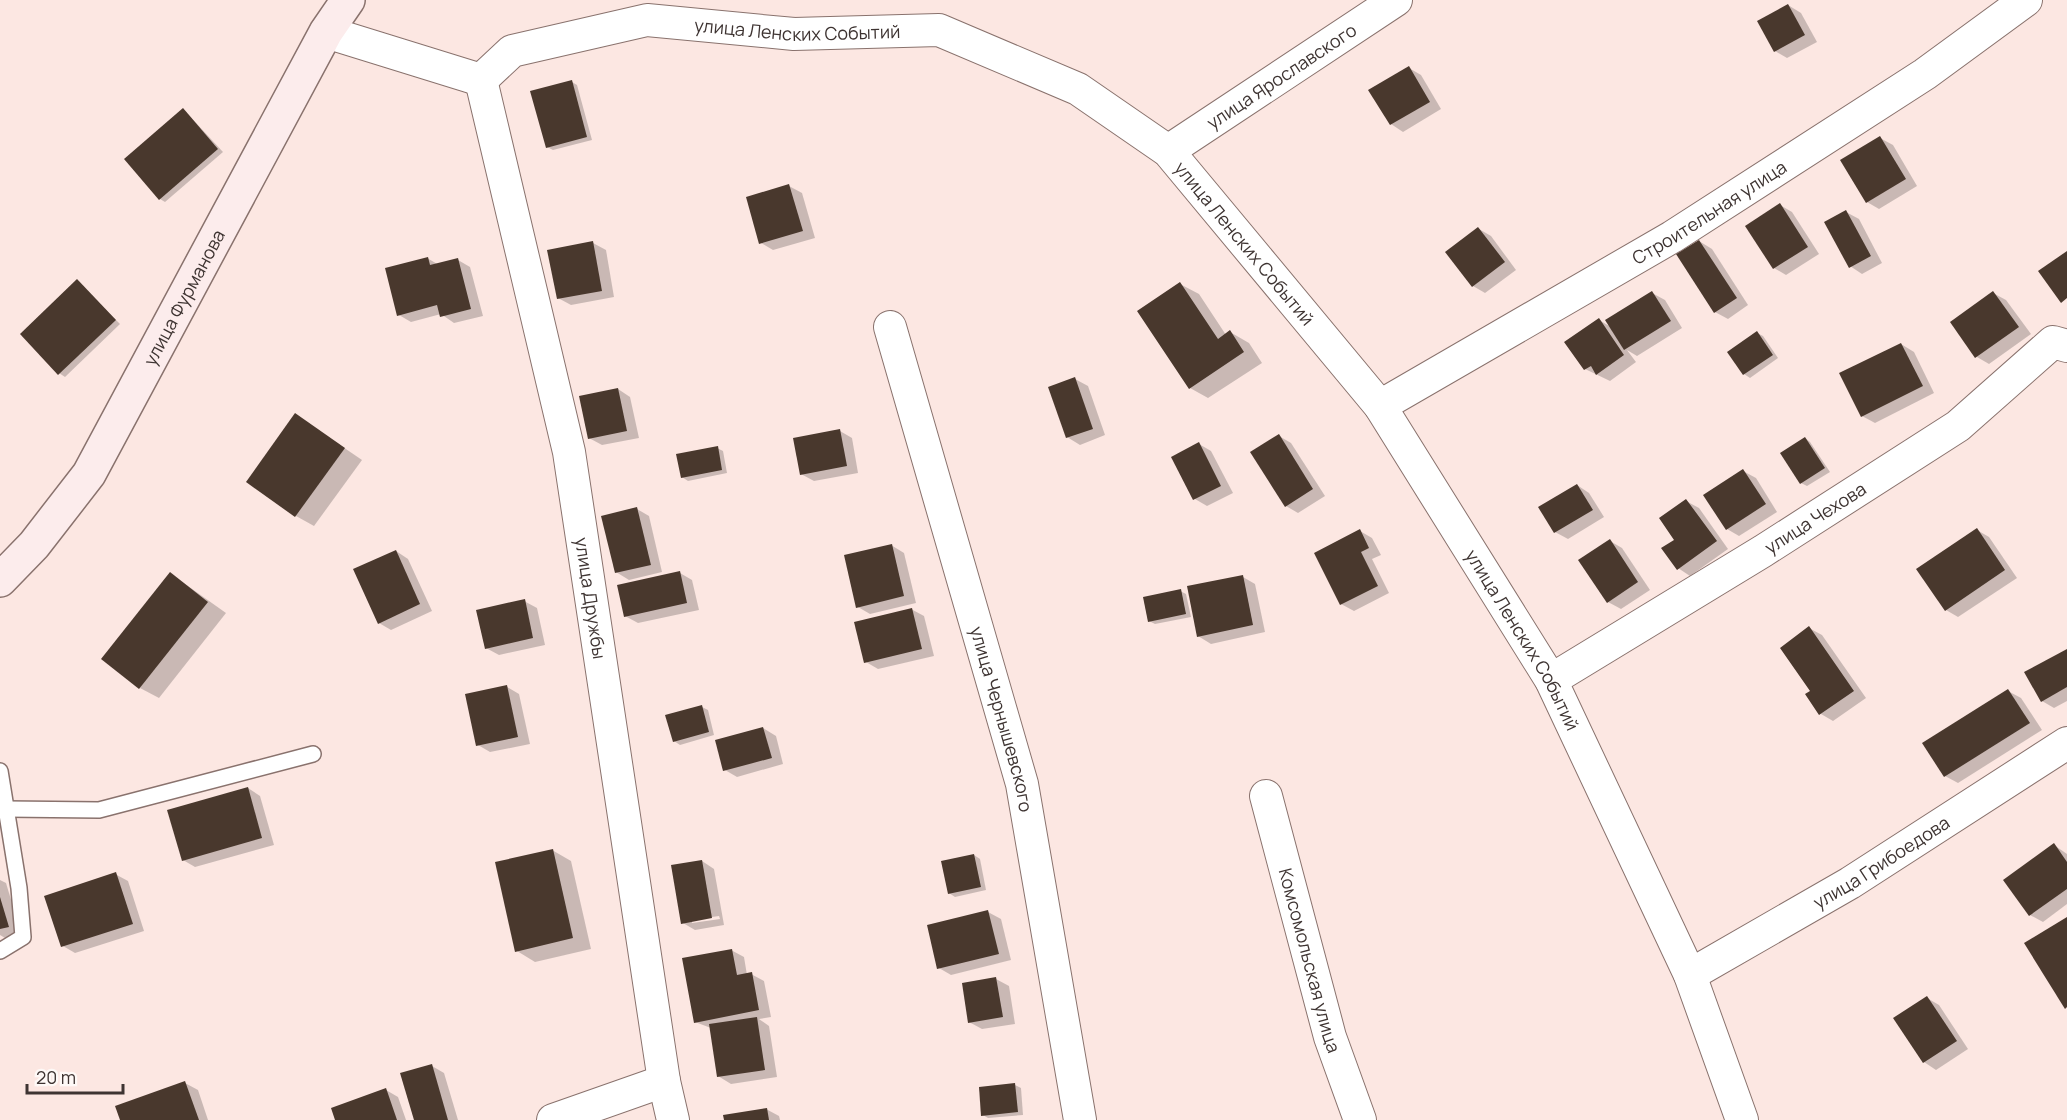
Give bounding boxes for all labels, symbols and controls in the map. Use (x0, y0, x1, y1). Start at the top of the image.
street label: улица Ленских Событий (693, 13, 901, 46)
street label: улица Ярославского (1202, 18, 1361, 134)
street label: Строительная улица (1628, 155, 1791, 270)
street label: улица Ленских Событий (1169, 156, 1320, 330)
street label: улица Фурманова (137, 225, 230, 370)
street label: улица Чехова (1760, 476, 1870, 559)
street label: улица Дружбы (570, 536, 612, 661)
street label: улица Ленских Событий (1460, 545, 1585, 734)
street label: улица Чернышевского (965, 623, 1039, 814)
street label: улица Грибоедова (1809, 810, 1954, 914)
street label: Комсомольская улица (1274, 865, 1347, 1056)
scale bar (27, 1057, 123, 1095)
text: 20 m (36, 1065, 76, 1089)

